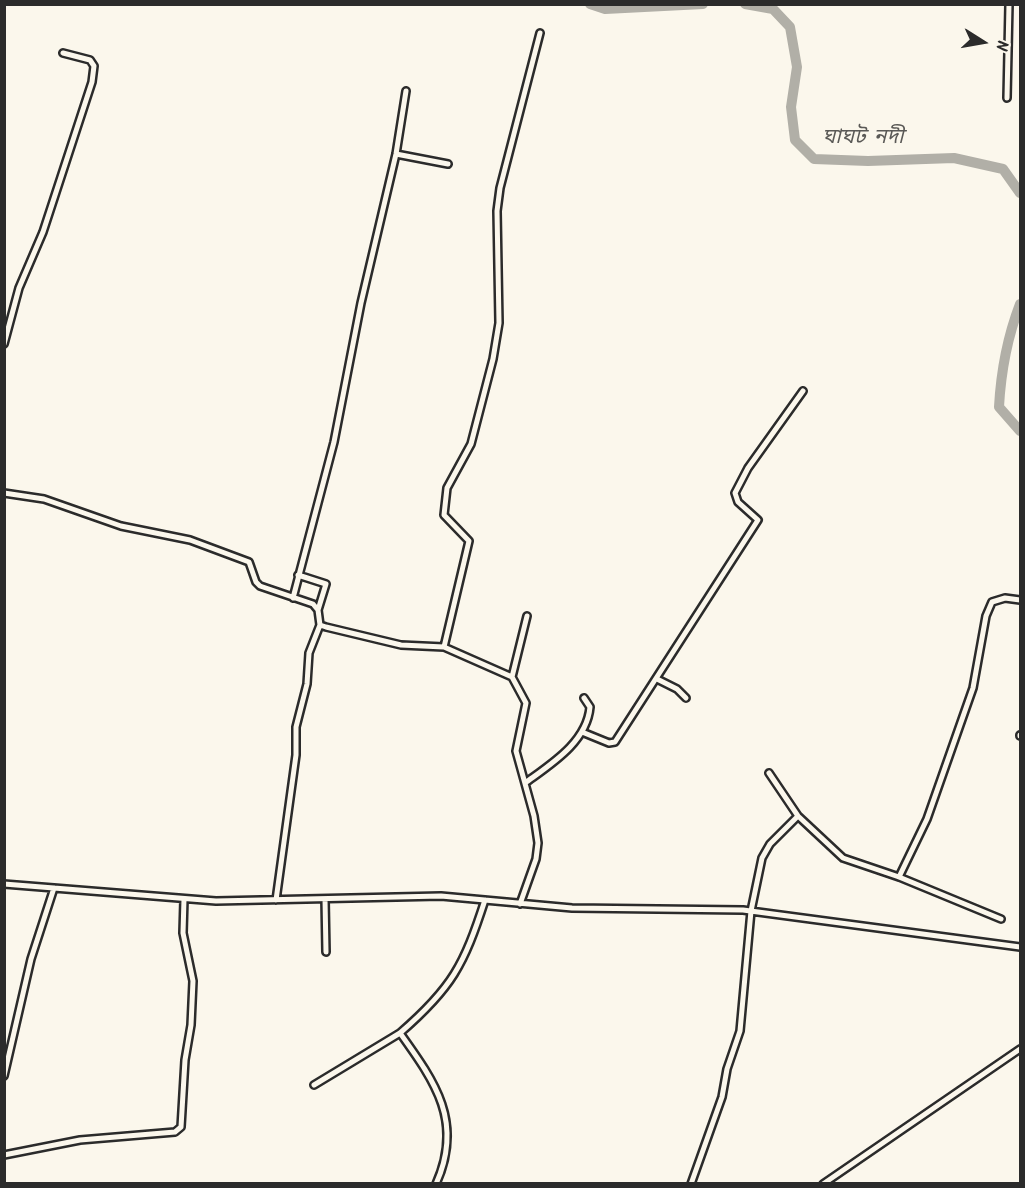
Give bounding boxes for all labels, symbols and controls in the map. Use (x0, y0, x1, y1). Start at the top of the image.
north arrow (953, 12, 1013, 72)
text: N (988, 38, 1014, 53)
water label: ঘাঘট নদী (822, 126, 904, 152)

